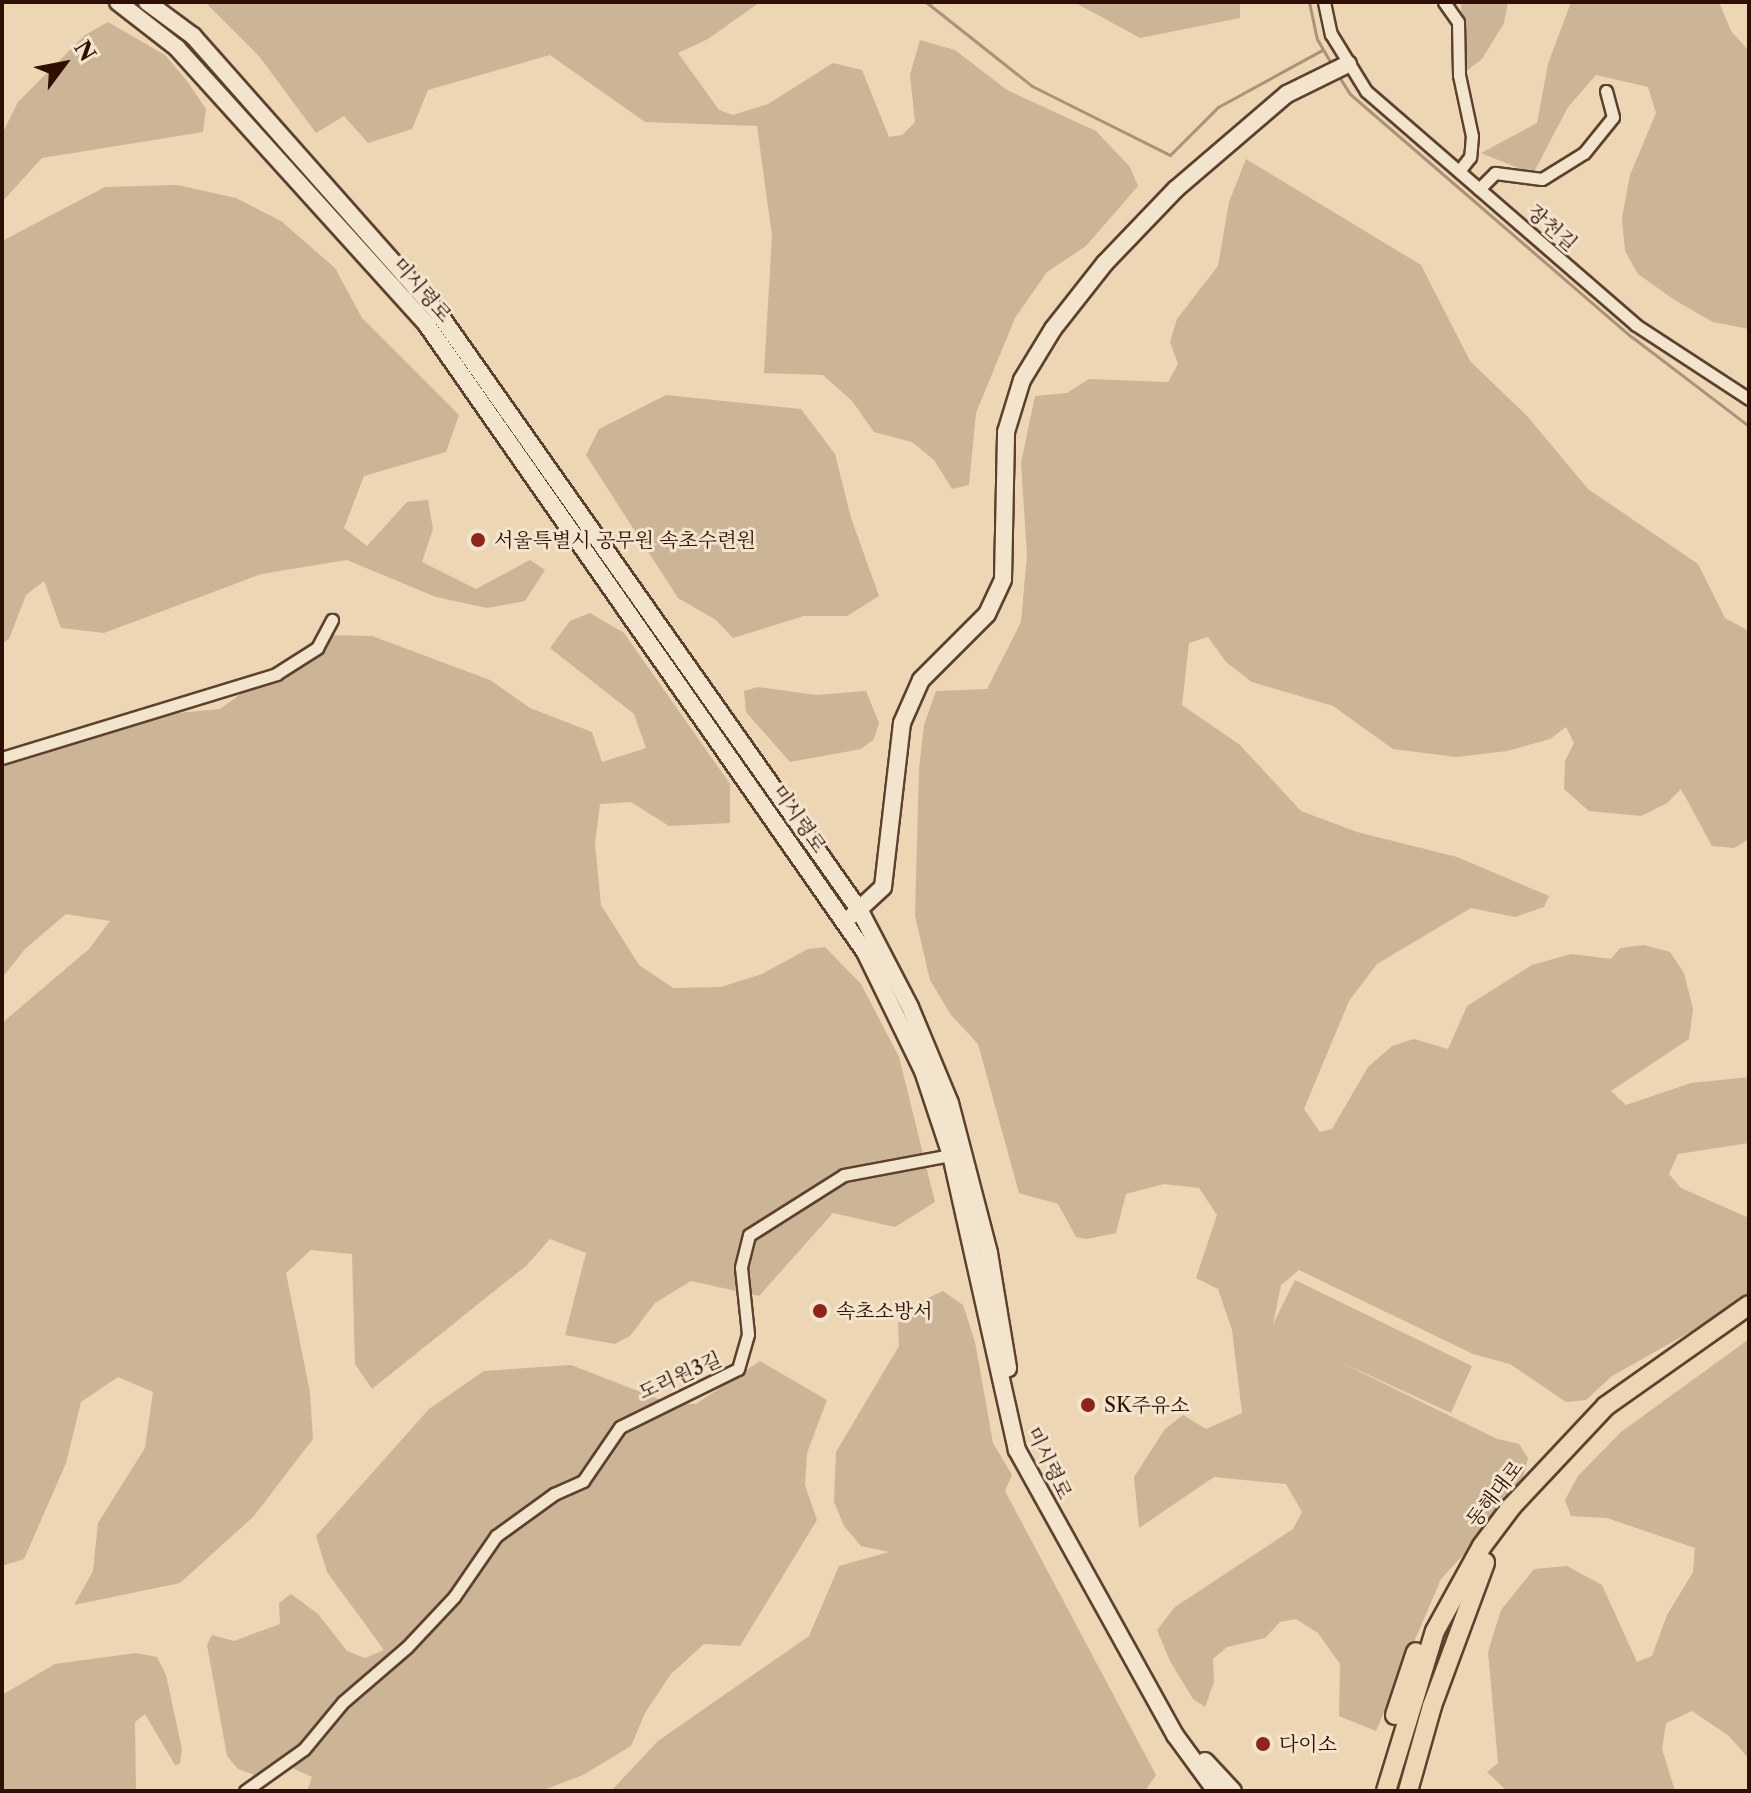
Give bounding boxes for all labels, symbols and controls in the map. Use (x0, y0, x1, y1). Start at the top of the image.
north arrow (24, 24, 104, 104)
text: N (68, 36, 101, 66)
street label: 장천길 (1522, 200, 1582, 256)
street label: 미시령로 (388, 253, 456, 327)
place label: 서울특별시 공무원 속초수련원 (494, 528, 756, 552)
marker: 서울특별시 공무원 속초수련원 (469, 531, 487, 549)
street label: 미시령로 (767, 780, 831, 858)
place label: 속초소방서 (836, 1299, 933, 1323)
marker: 속초소방서 (811, 1302, 829, 1320)
street label: 도리원3길 (635, 1347, 725, 1405)
place label: SK주유소 (1104, 1393, 1189, 1417)
marker: SK주유소 (1079, 1396, 1097, 1414)
street label: 미시령로 (1021, 1423, 1077, 1503)
street label: 동해대로 (1462, 1456, 1528, 1532)
place label: 다이소 (1279, 1732, 1337, 1756)
marker: 다이소 (1254, 1735, 1272, 1753)

